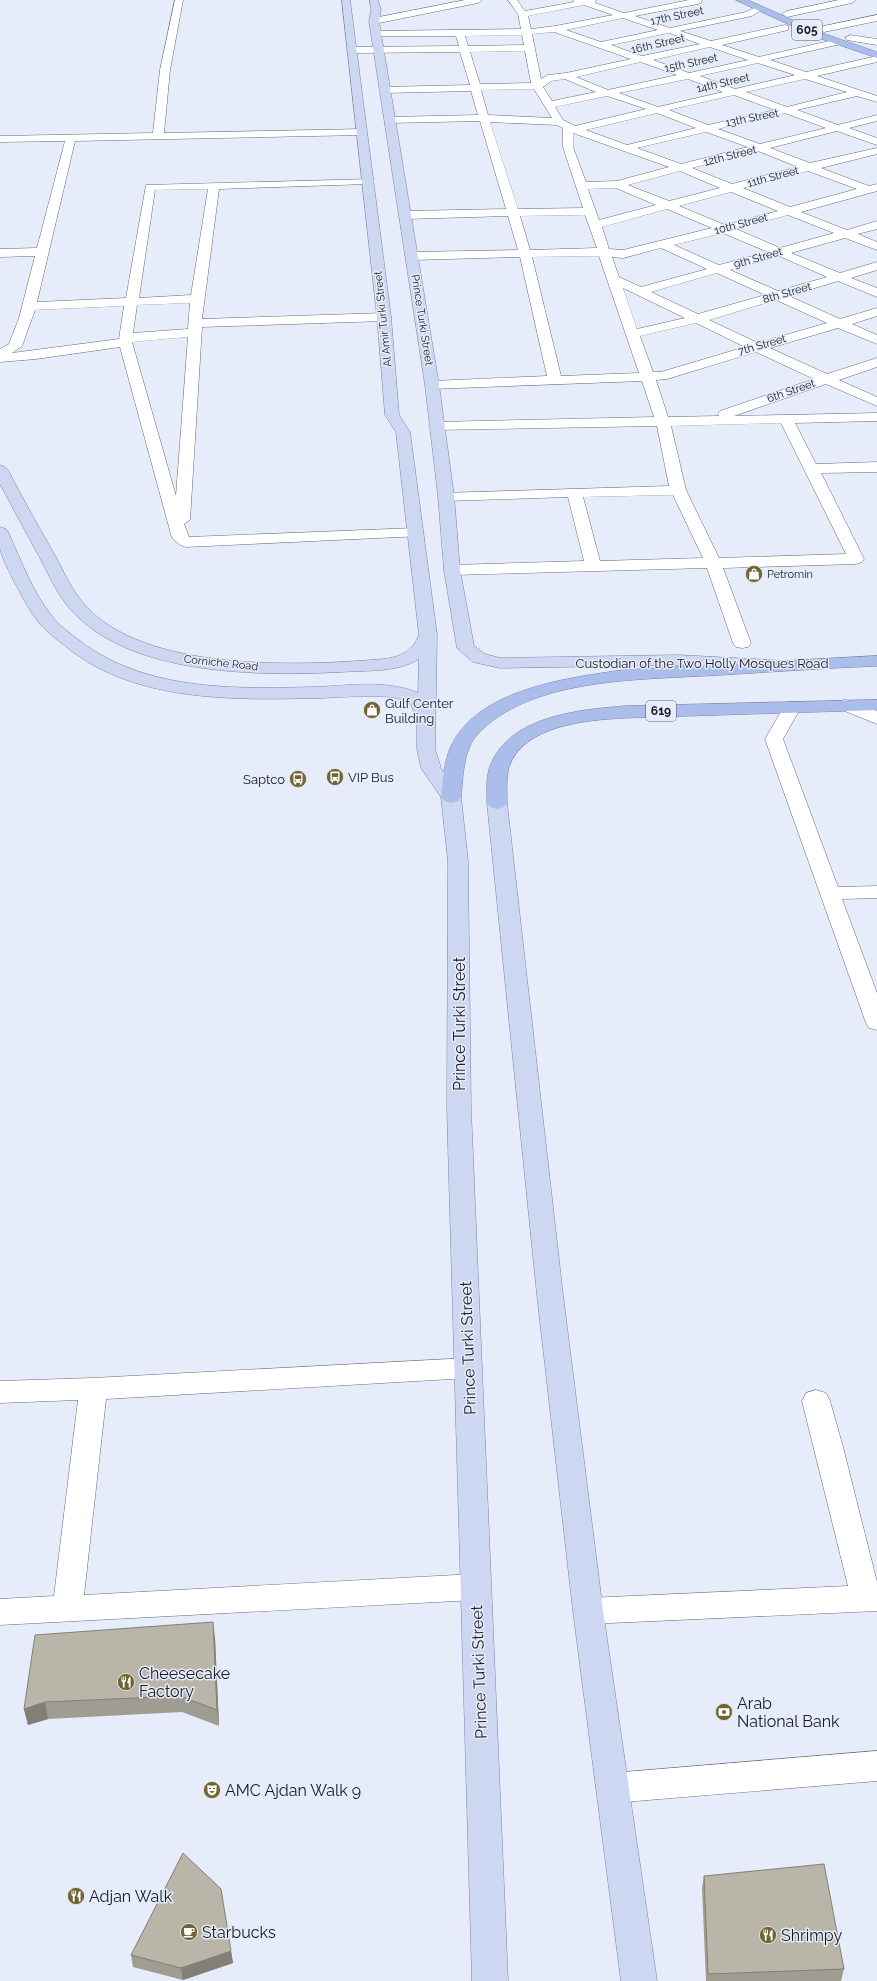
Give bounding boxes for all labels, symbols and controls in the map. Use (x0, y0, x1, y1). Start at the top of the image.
street label: 17th Street (649, 4, 705, 28)
road number: 605 (792, 20, 822, 40)
street label: 16th Street (630, 31, 686, 56)
street label: 15th Street (663, 51, 719, 75)
street label: 14th Street (695, 71, 751, 95)
street label: 13th Street (724, 106, 780, 130)
street label: 12th Street (702, 143, 758, 169)
street label: 11th Street (746, 164, 800, 190)
street label: 10th Street (713, 211, 769, 237)
street label: 9th Street (732, 245, 784, 271)
street label: Al Amir Turki Street (371, 270, 394, 368)
street label: Prince Turki Street (408, 273, 436, 367)
street label: 8th Street (761, 280, 813, 306)
street label: 7th Street (737, 332, 788, 358)
street label: 6th Street (765, 377, 817, 405)
shop icon: Petromin (744, 564, 764, 584)
place label: Petromin (767, 568, 813, 581)
street label: Corniche Road (183, 653, 259, 673)
street label: Custodian of the Two Holly Mosques Road (575, 656, 829, 671)
place label: Gulf Center Building (385, 696, 454, 726)
shop icon: Gulf Center Building (362, 700, 382, 720)
road number: 619 (646, 701, 676, 721)
bus stop icon: VIP Bus (325, 767, 345, 787)
bus stop icon: Saptco (288, 769, 308, 789)
place label: VIP Bus (348, 770, 394, 785)
place label: Saptco (243, 772, 285, 787)
street label: Prince Turki Street (450, 956, 469, 1091)
street label: Prince Turki Street (456, 1280, 480, 1415)
street label: Prince Turki Street (467, 1604, 491, 1739)
place label: Cheesecake Factory (139, 1664, 230, 1701)
restaurant icon: Cheesecake Factory (116, 1672, 136, 1692)
place label: Arab National Bank (737, 1694, 840, 1731)
bank icon: Arab National Bank (714, 1702, 734, 1722)
theatre icon: AMC Ajdan Walk 9 (202, 1780, 222, 1800)
place label: AMC Ajdan Walk 9 (225, 1781, 361, 1800)
restaurant icon: Adjan Walk (66, 1886, 86, 1906)
place label: Adjan Walk (89, 1887, 173, 1906)
cafe icon: Starbucks (179, 1922, 199, 1942)
place label: Starbucks (202, 1923, 276, 1942)
restaurant icon: Shrimpy (758, 1925, 778, 1945)
place label: Shrimpy (781, 1926, 842, 1945)

